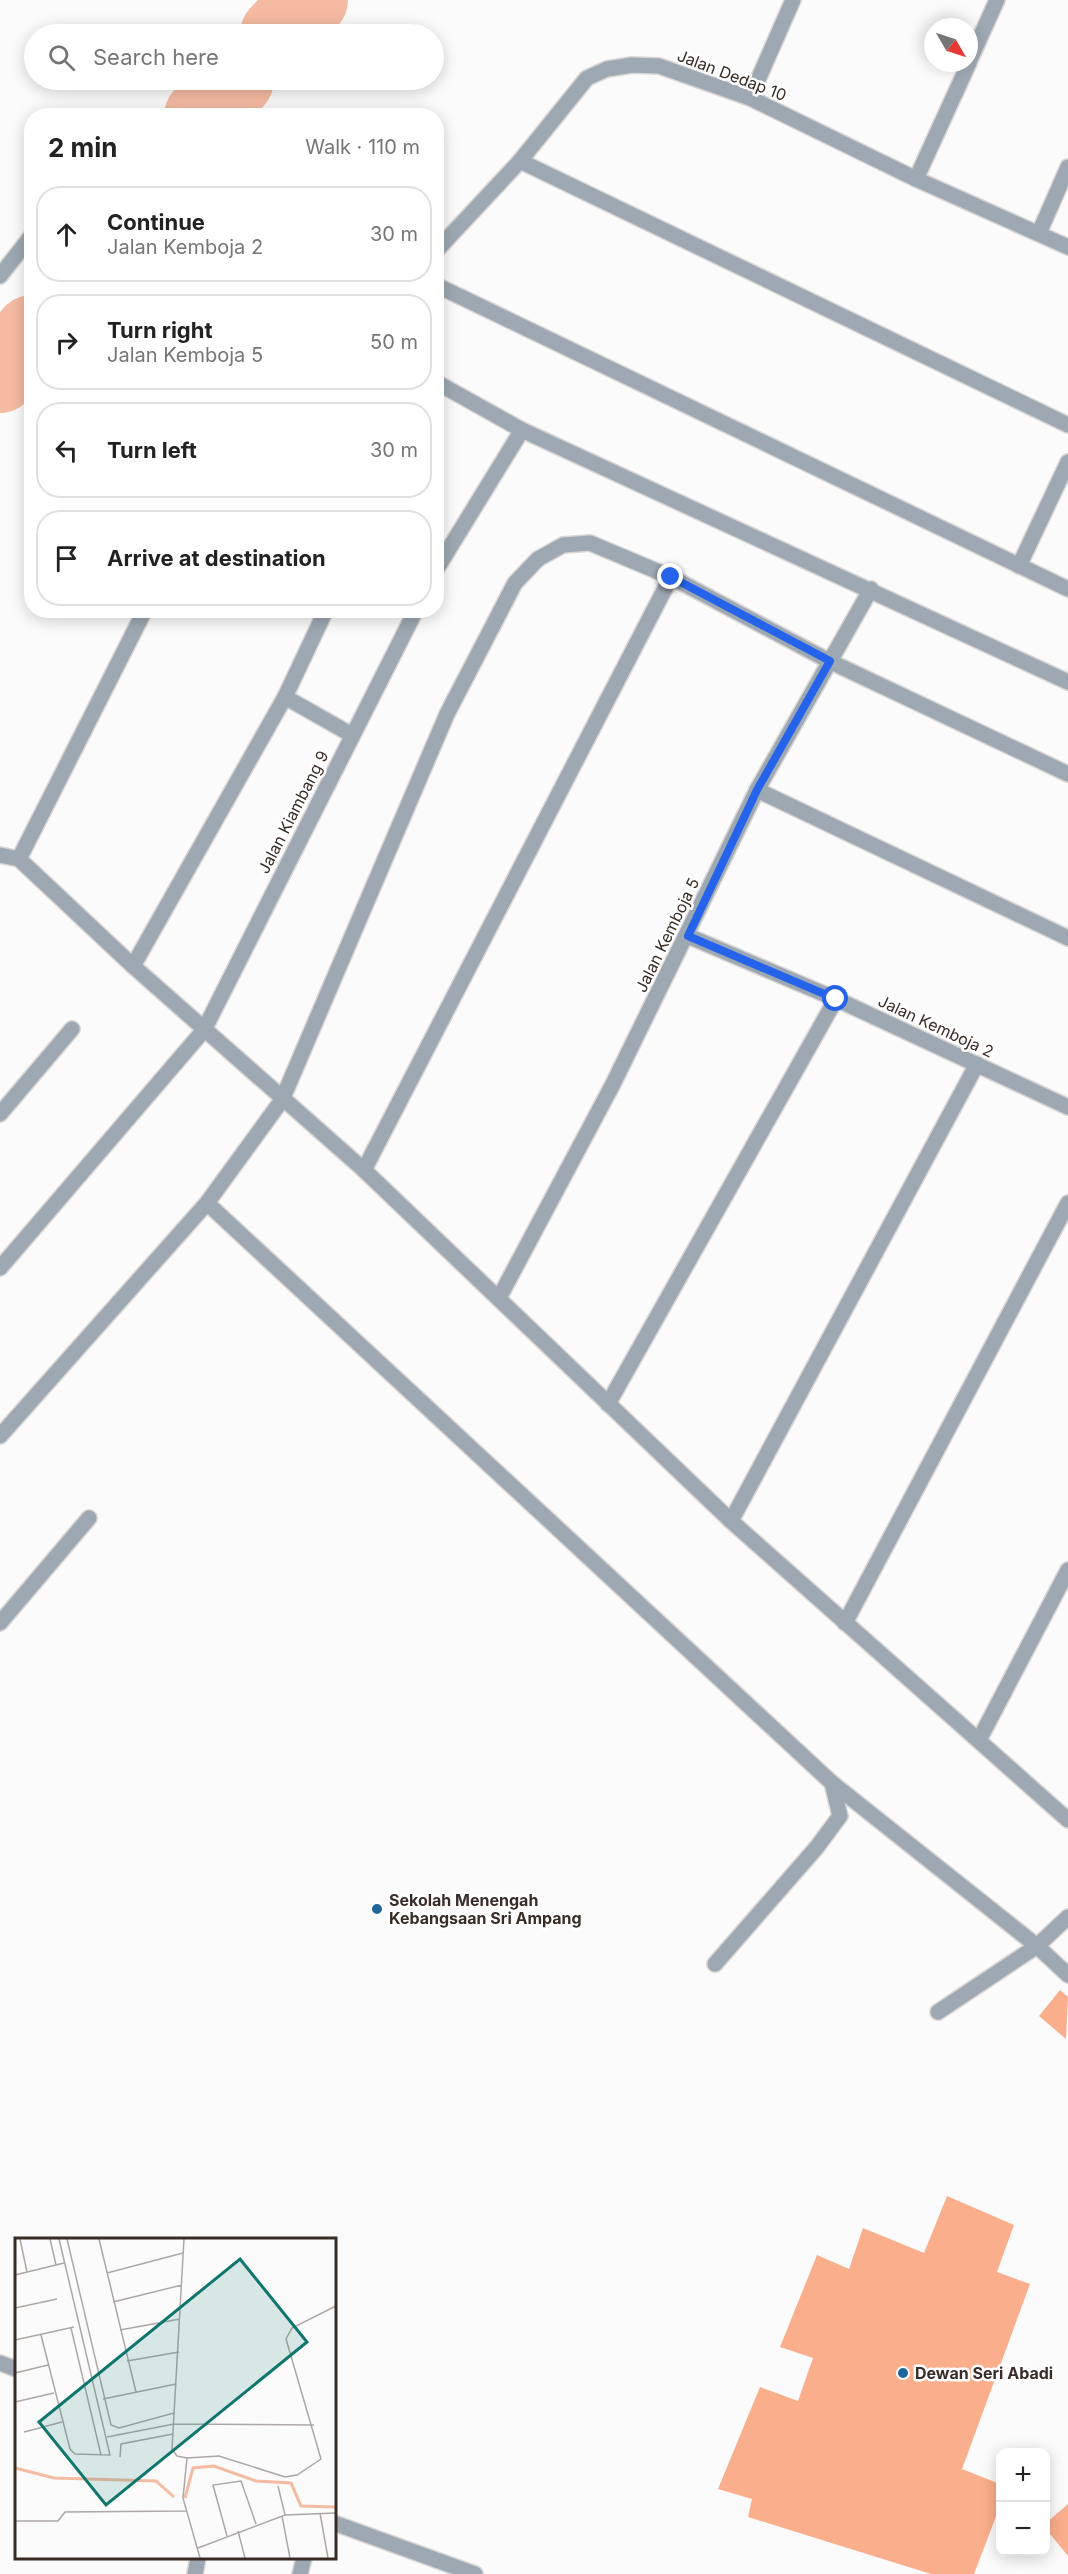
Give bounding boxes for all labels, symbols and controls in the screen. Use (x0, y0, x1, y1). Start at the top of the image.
north arrow (924, 18, 978, 72)
search box (24, 24, 444, 90)
icon: search (45, 41, 78, 74)
text: Search here (93, 44, 219, 70)
street label: Jalan Dedap 10 (675, 45, 789, 105)
text: 2 min (48, 132, 118, 163)
text: Walk · 110 m (305, 135, 420, 159)
text: Continue (107, 209, 205, 235)
icon: ahead (50, 218, 83, 251)
text: 30 m (370, 222, 418, 246)
text: Jalan Kemboja 2 (107, 235, 263, 259)
text: Turn right (107, 317, 213, 343)
icon: right (50, 326, 83, 359)
text: 50 m (370, 330, 418, 354)
text: Jalan Kemboja 5 (107, 343, 263, 367)
icon: left (50, 434, 83, 467)
text: Turn left (107, 437, 197, 463)
text: 30 m (370, 438, 418, 462)
icon: arrive (50, 542, 83, 575)
text: Arrive at destination (107, 545, 326, 571)
route end (657, 563, 683, 589)
street label: Jalan Kiambang 9 (253, 747, 333, 877)
street label: Jalan Kemboja 5 (631, 874, 703, 996)
route start (822, 985, 848, 1011)
street label: Jalan Kemboja 2 (875, 991, 997, 1061)
place label: Sekolah Menengah Kebangsaan Sri Ampang (389, 1890, 582, 1928)
marker: Sekolah Menengah Kebangsaan Sri Ampang (370, 1902, 384, 1916)
inset map (15, 2238, 336, 2559)
place label: Dewan Seri Abadi (915, 2363, 1053, 2383)
marker: Dewan Seri Abadi (896, 2366, 910, 2380)
map controls (996, 2448, 1050, 2556)
button: + (996, 2448, 1050, 2502)
button: − (996, 2502, 1050, 2556)

